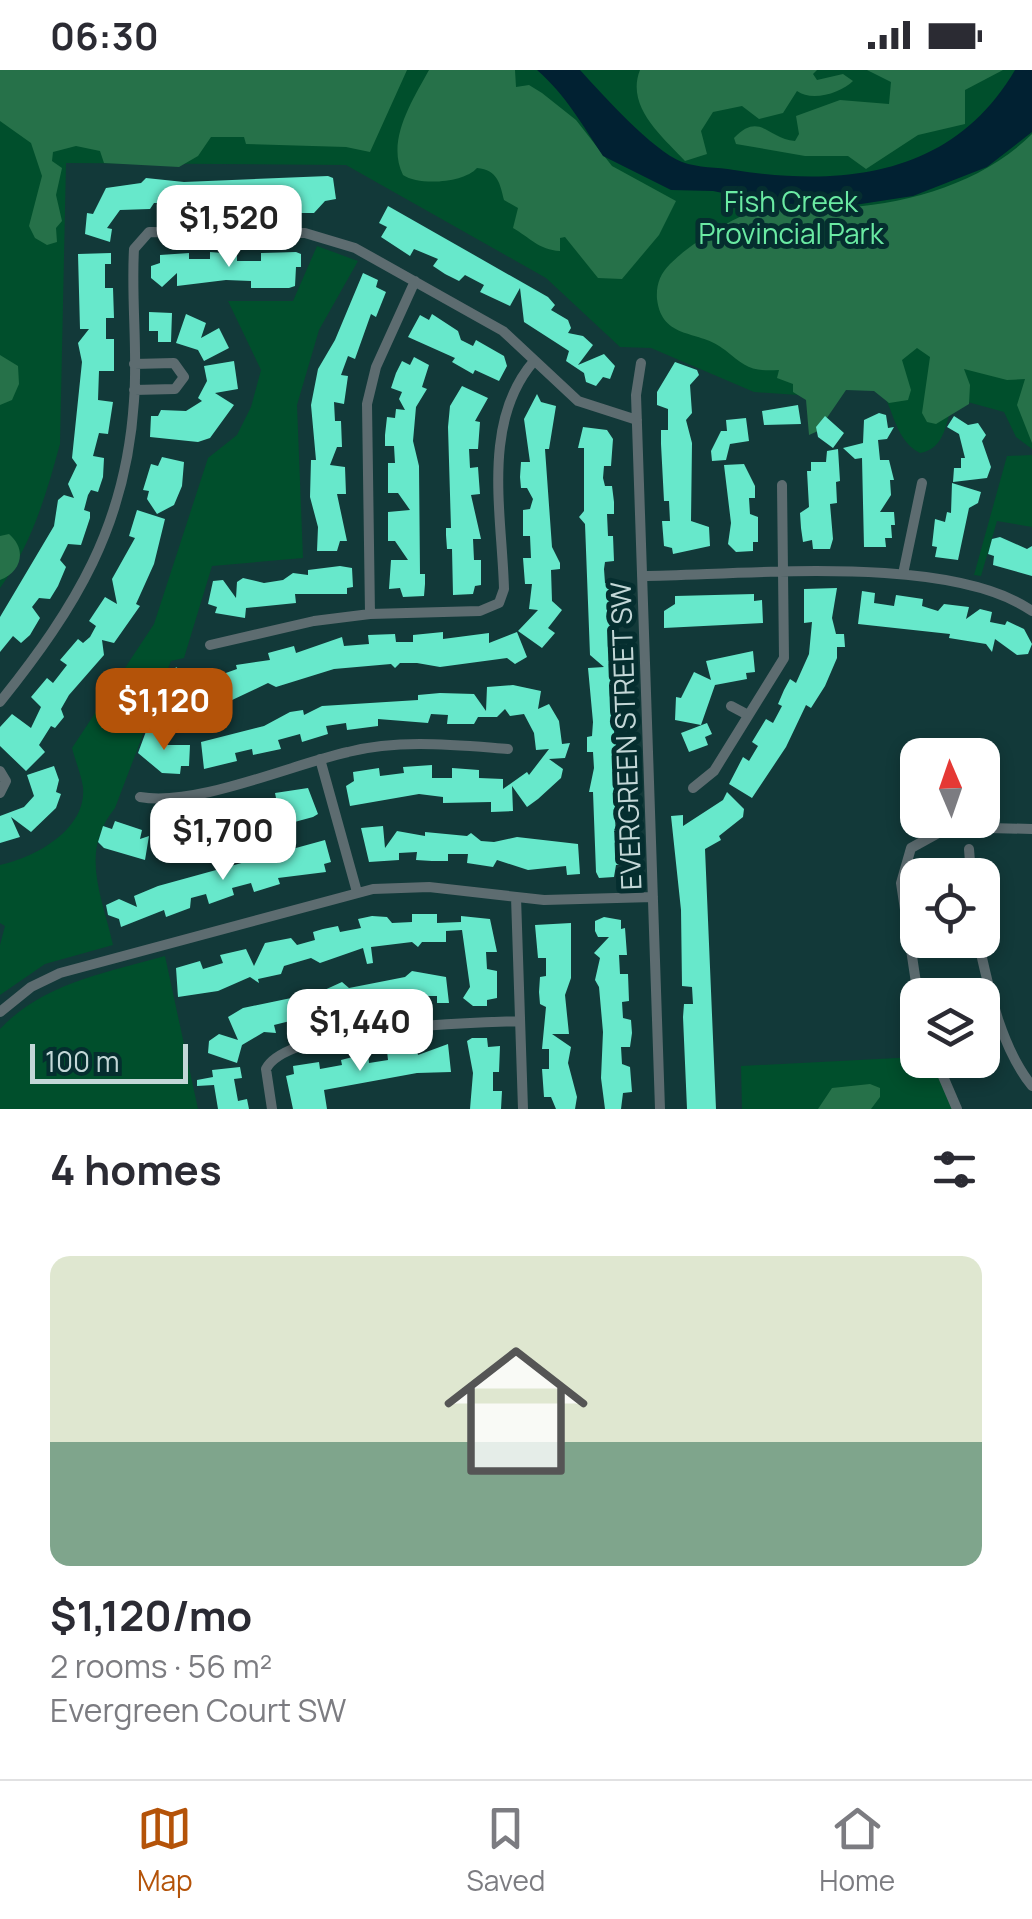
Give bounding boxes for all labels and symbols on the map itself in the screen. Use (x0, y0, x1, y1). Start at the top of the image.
park label: Fish Creek Provincial Park (698, 182, 885, 252)
pin: $1,520 (148, 185, 310, 270)
street label: EVERGREEN STREET SW (601, 581, 649, 891)
pin: $1,120 (83, 668, 245, 753)
north arrow (900, 738, 1000, 838)
pin: $1,700 (142, 798, 304, 883)
pin: $1,440 (279, 989, 441, 1074)
scale bar (30, 1039, 188, 1084)

